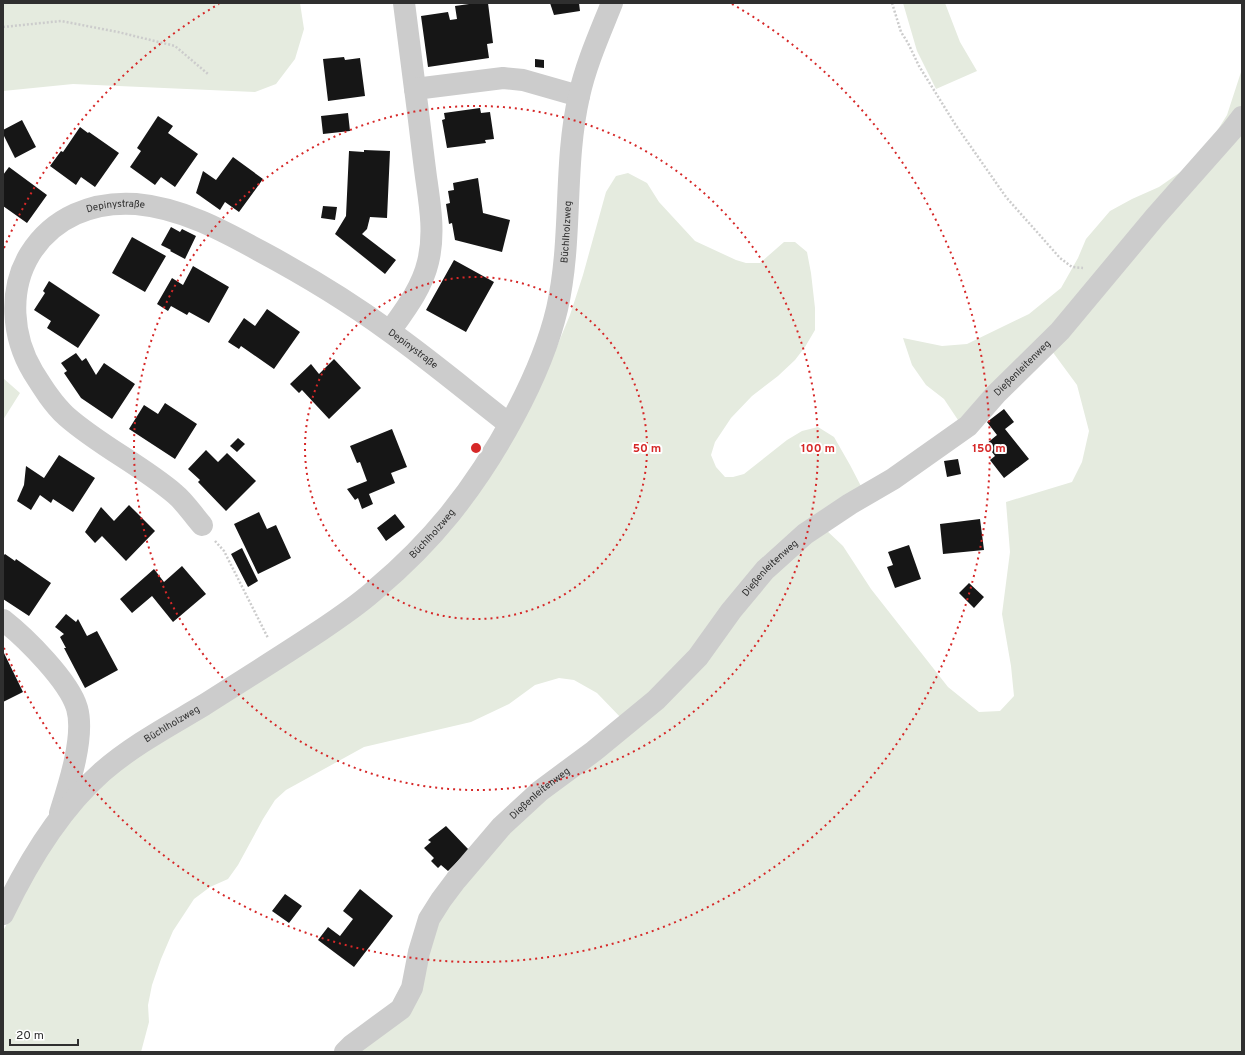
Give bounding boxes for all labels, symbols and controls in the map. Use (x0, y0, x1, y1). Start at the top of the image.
street label: Depinystraße (85, 197, 146, 216)
street label: Büchlholzweg (558, 200, 575, 264)
street label: Depinystraße (386, 326, 441, 372)
street label: Dießenleitenweg (991, 337, 1054, 399)
centre of rings (469, 441, 483, 455)
text: 50 m (633, 441, 661, 457)
text: 100 m (801, 441, 835, 457)
text: 150 m (972, 441, 1006, 457)
street label: Büchlholzweg (406, 506, 458, 561)
street label: Dießenleitenweg (739, 537, 801, 599)
street label: Büchlholzweg (142, 703, 202, 746)
street label: Dießenleitenweg (507, 764, 573, 822)
scale bar (10, 1021, 78, 1047)
text: 20 m (16, 1028, 44, 1044)

